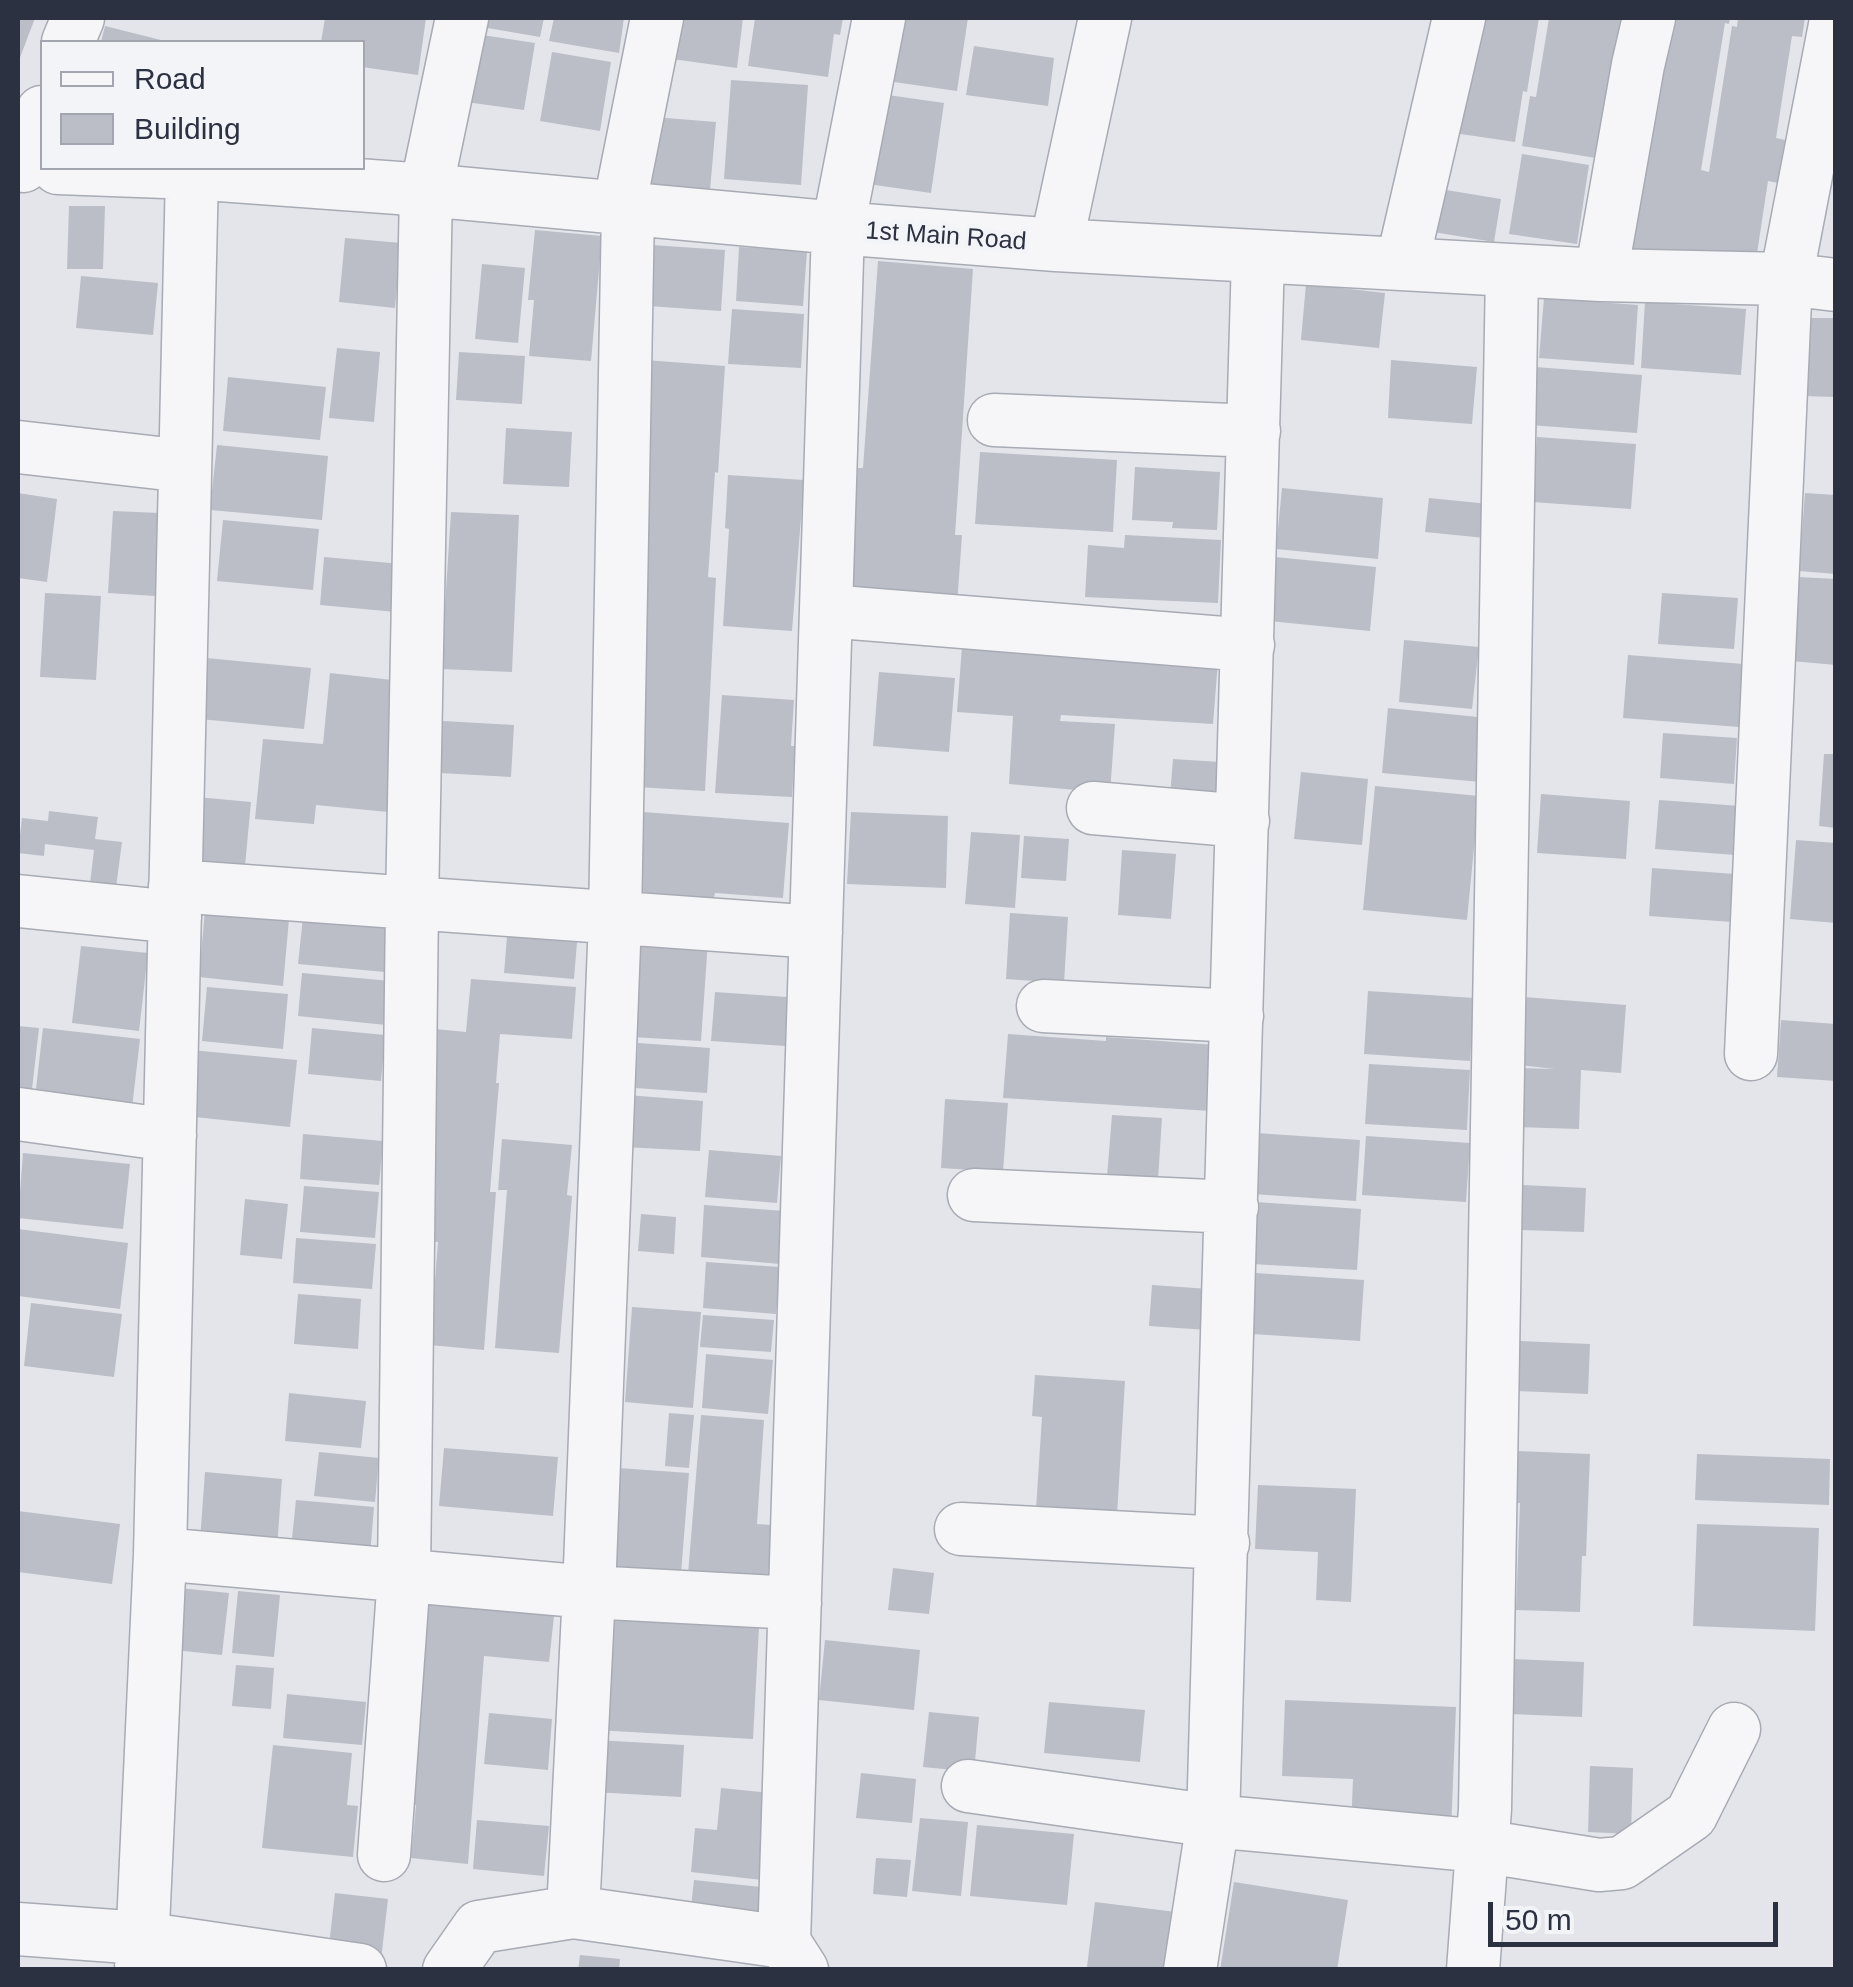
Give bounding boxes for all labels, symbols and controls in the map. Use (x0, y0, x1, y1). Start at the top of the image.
legend (40, 40, 365, 170)
text: Road (134, 62, 206, 95)
text: Building (134, 112, 241, 145)
street label: 1st Main Road (865, 216, 1027, 258)
scale bar (1493, 1882, 1783, 1944)
text: 50 m (1505, 1903, 1572, 1936)

